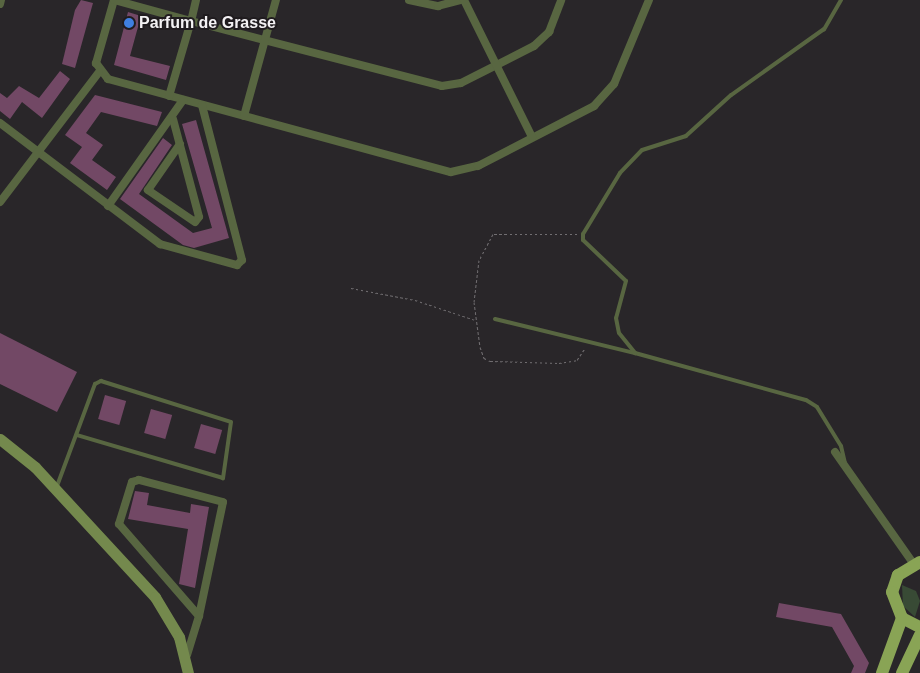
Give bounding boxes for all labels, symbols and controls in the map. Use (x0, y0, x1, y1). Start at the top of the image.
place label: Parfum de Grasse (139, 13, 276, 33)
marker: Parfum de Grasse (123, 17, 135, 29)

